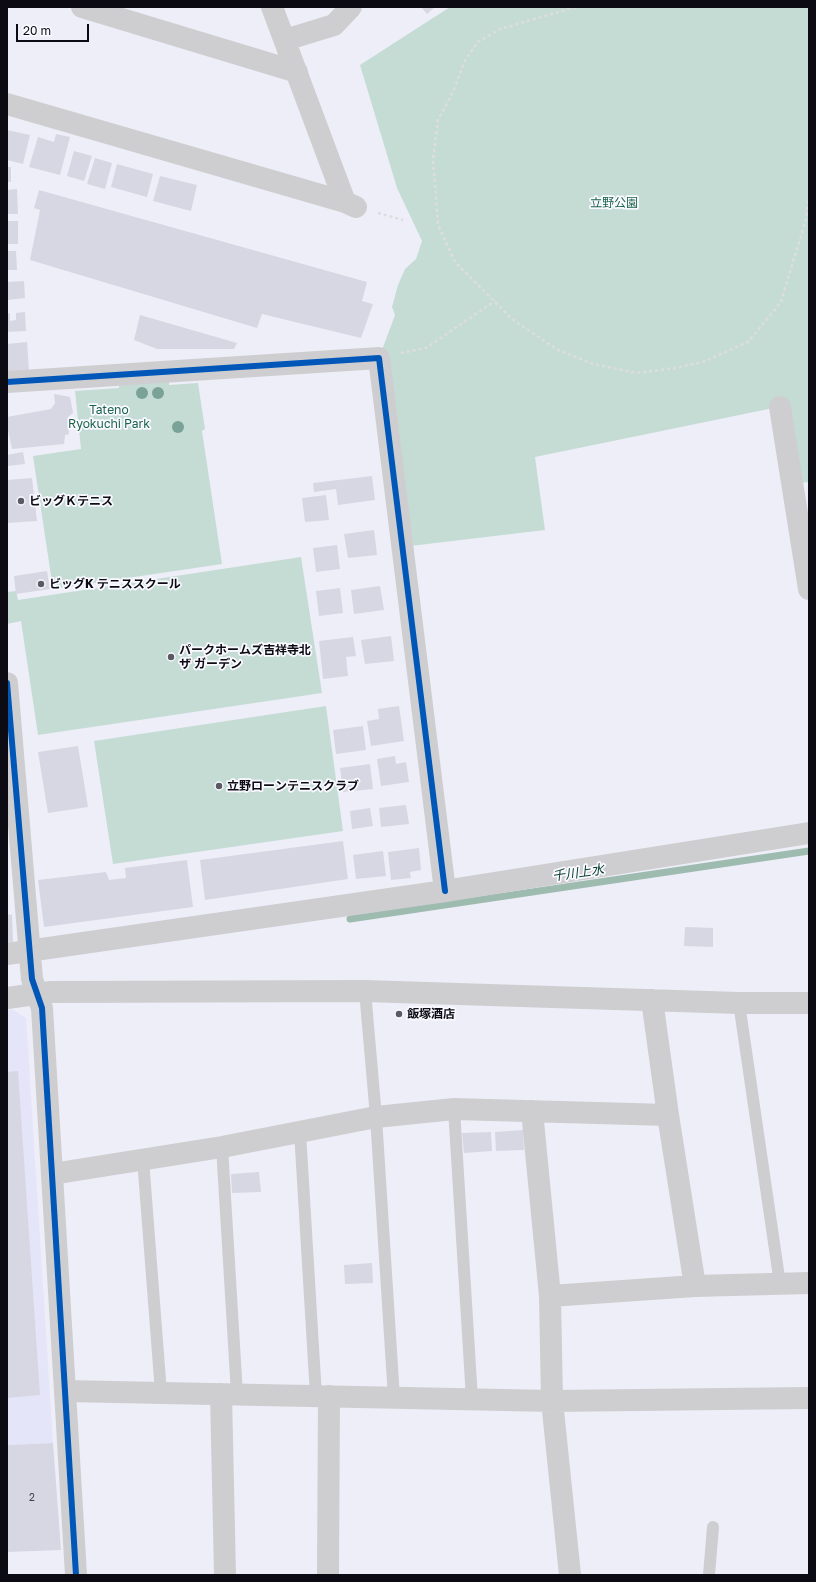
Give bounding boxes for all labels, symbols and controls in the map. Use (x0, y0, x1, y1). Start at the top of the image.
scale bar (18, 16, 91, 42)
text: 20 m (23, 23, 51, 38)
park label: 立野公園 (590, 196, 638, 210)
park label: Tateno Ryokuchi Park (68, 403, 150, 431)
place label: ビッグＫテニス (29, 494, 113, 508)
marker: ビッグＫテニス (16, 496, 26, 506)
place label: ビッグK テニススクール (49, 577, 181, 591)
marker: ビッグK テニススクール (36, 579, 46, 589)
place label: パークホームズ吉祥寺北 ザ ガーデン (179, 643, 311, 671)
marker: パークホームズ吉祥寺北 ザ ガーデン (166, 652, 176, 662)
place label: 立野ローンテニスクラブ (227, 779, 359, 793)
marker: 立野ローンテニスクラブ (214, 781, 224, 791)
water label: 千川上水 (551, 862, 605, 884)
place label: 飯塚酒店 (407, 1007, 455, 1021)
marker: 飯塚酒店 (394, 1009, 404, 1019)
house number: 2 (29, 1492, 35, 1504)

